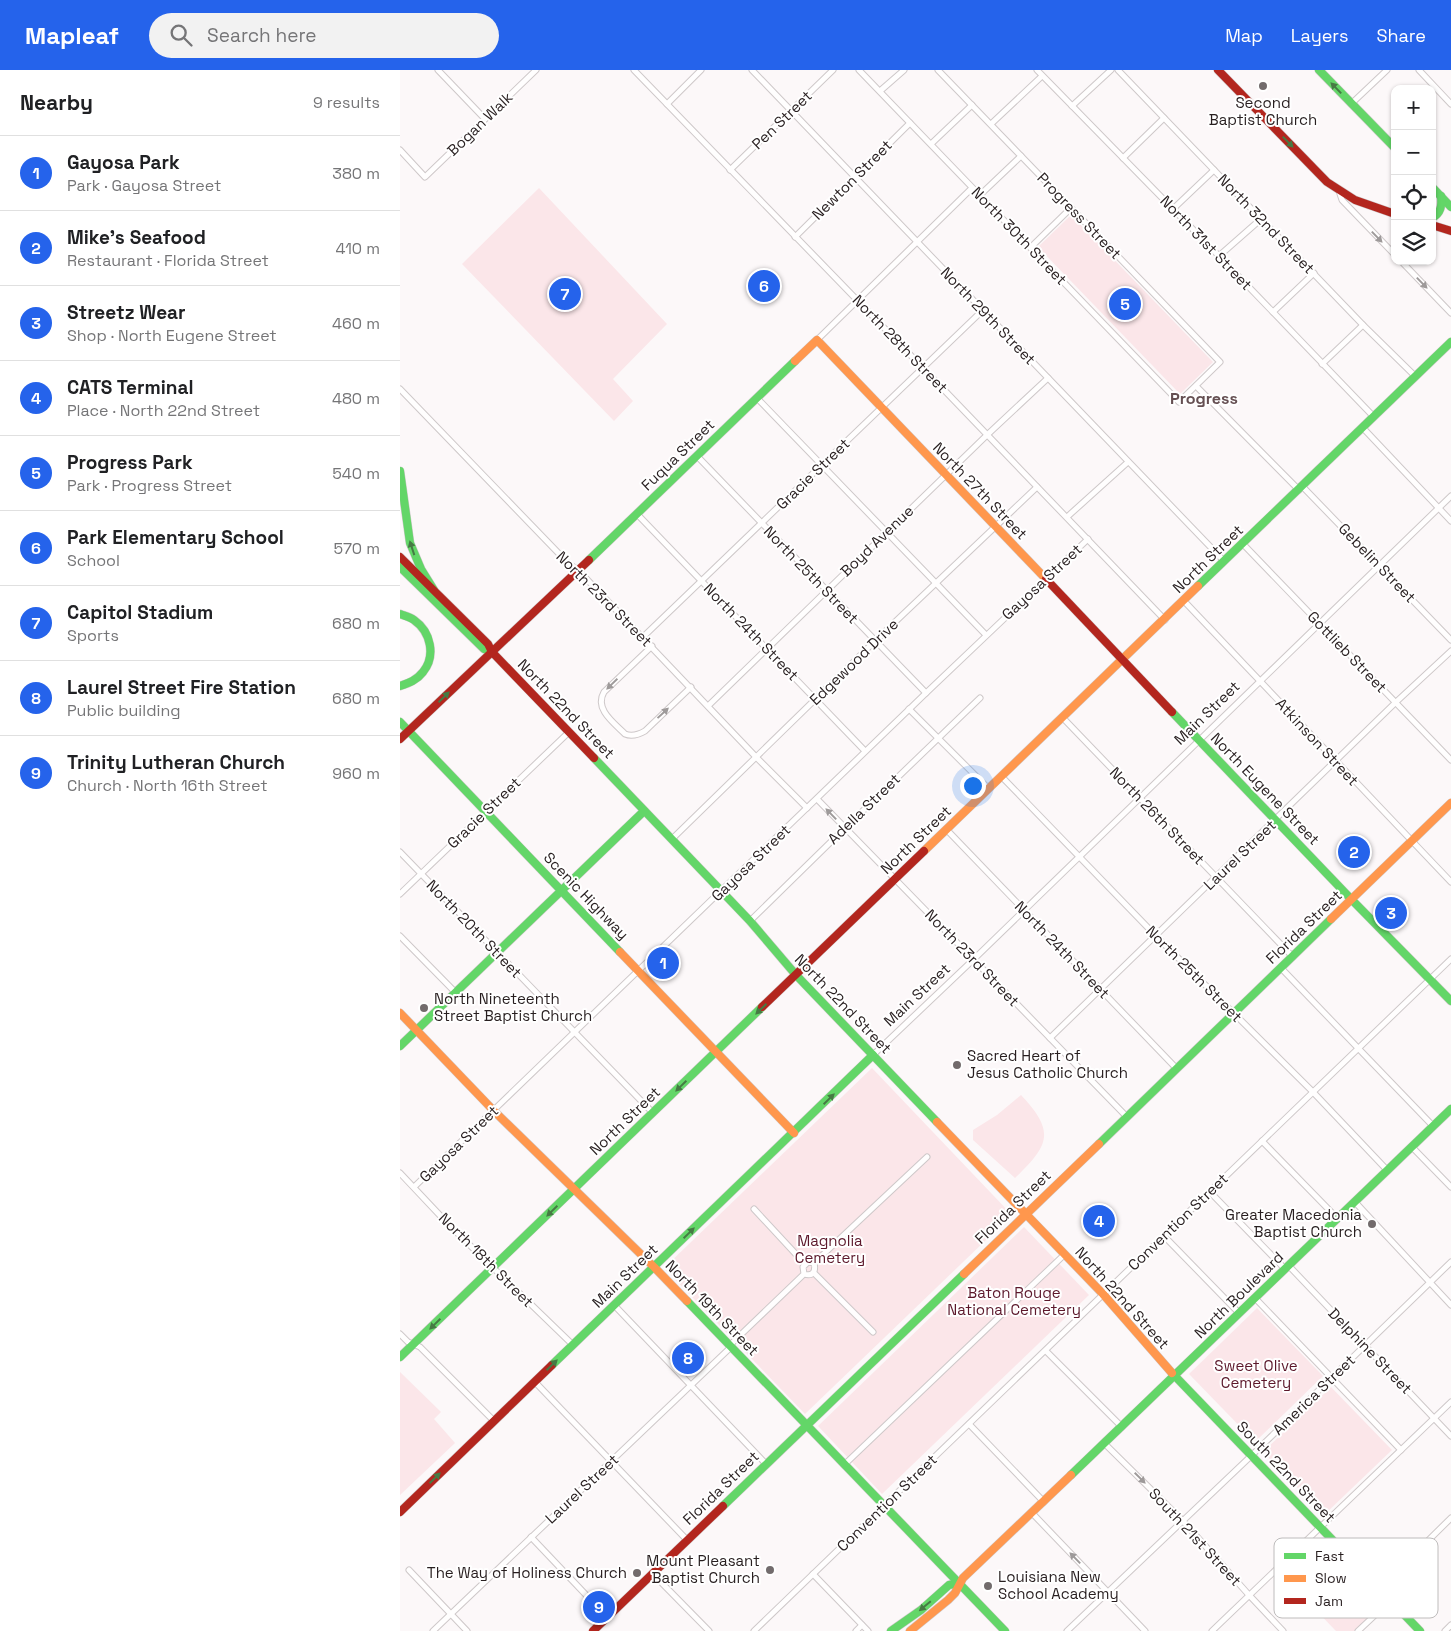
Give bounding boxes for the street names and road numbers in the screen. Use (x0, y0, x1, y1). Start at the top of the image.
street label: Pen Street (748, 86, 816, 153)
street label: Bogan Walk (443, 88, 516, 160)
street label: Newton Street (808, 136, 896, 224)
street label: Progress Street (1033, 168, 1126, 263)
street label: North 32nd Street (1214, 170, 1319, 278)
street label: North 30th Street (968, 183, 1071, 289)
street label: North 31st Street (1156, 191, 1256, 294)
street label: North 29th Street (937, 263, 1040, 369)
street label: North 28th Street (849, 291, 952, 397)
street label: Fuqua Street (637, 415, 718, 494)
street label: Gracie Street (772, 434, 853, 513)
street label: North 27th Street (929, 438, 1032, 543)
street label: Boyd Avenue (836, 501, 917, 580)
street label: Gebelin Street (1335, 519, 1420, 607)
street label: North Street (1168, 520, 1247, 597)
street label: North 25th Street (760, 522, 863, 628)
street label: Gayosa Street (998, 540, 1086, 624)
street label: North 23rd Street (553, 547, 656, 651)
street label: North 24th Street (700, 579, 803, 685)
street label: Gottlieb Street (1304, 607, 1391, 697)
street label: Edgewood Drive (805, 614, 902, 709)
street label: North 22nd Street (514, 655, 619, 763)
street label: Main Street (1170, 677, 1244, 749)
street label: Atkinson Street (1272, 694, 1363, 790)
street label: North Eugene Street (1207, 729, 1324, 849)
street label: North 26th Street (1106, 763, 1209, 869)
street label: Adella Street (823, 769, 904, 848)
street label: Gracie Street (443, 773, 524, 852)
street label: North Street (876, 801, 955, 878)
street label: Laurel Street (1199, 815, 1280, 894)
street label: Gayosa Street (707, 820, 794, 905)
street label: Scenic Highway (540, 848, 633, 943)
street label: North 20th Street (423, 876, 526, 982)
street label: Florida Street (1262, 886, 1346, 968)
street label: North 24th Street (1011, 897, 1114, 1003)
street label: North 23rd Street (921, 905, 1024, 1010)
street label: North 25th Street (1142, 921, 1247, 1026)
street label: North 22nd Street (791, 950, 896, 1058)
street label: Main Street (879, 959, 954, 1030)
street label: North Street (585, 1082, 664, 1159)
street label: Gayosa Street (415, 1101, 502, 1186)
street label: Florida Street (971, 1166, 1055, 1248)
street label: Convention Street (1123, 1169, 1232, 1274)
street label: North 18th Street (435, 1208, 538, 1311)
street label: Main Street (588, 1240, 662, 1312)
street label: North 22nd Street (1071, 1242, 1173, 1353)
street label: North Boulevard (1190, 1247, 1287, 1342)
street label: North 19th Street (662, 1256, 763, 1360)
street label: Delphine Street (1324, 1303, 1416, 1398)
street label: America Street (1268, 1350, 1359, 1439)
street label: South 22nd Street (1233, 1417, 1340, 1527)
street label: Florida Street (679, 1447, 763, 1529)
street label: Laurel Street (541, 1450, 622, 1527)
street label: Convention Street (832, 1450, 941, 1555)
street label: South 21st Street (1145, 1484, 1246, 1590)

